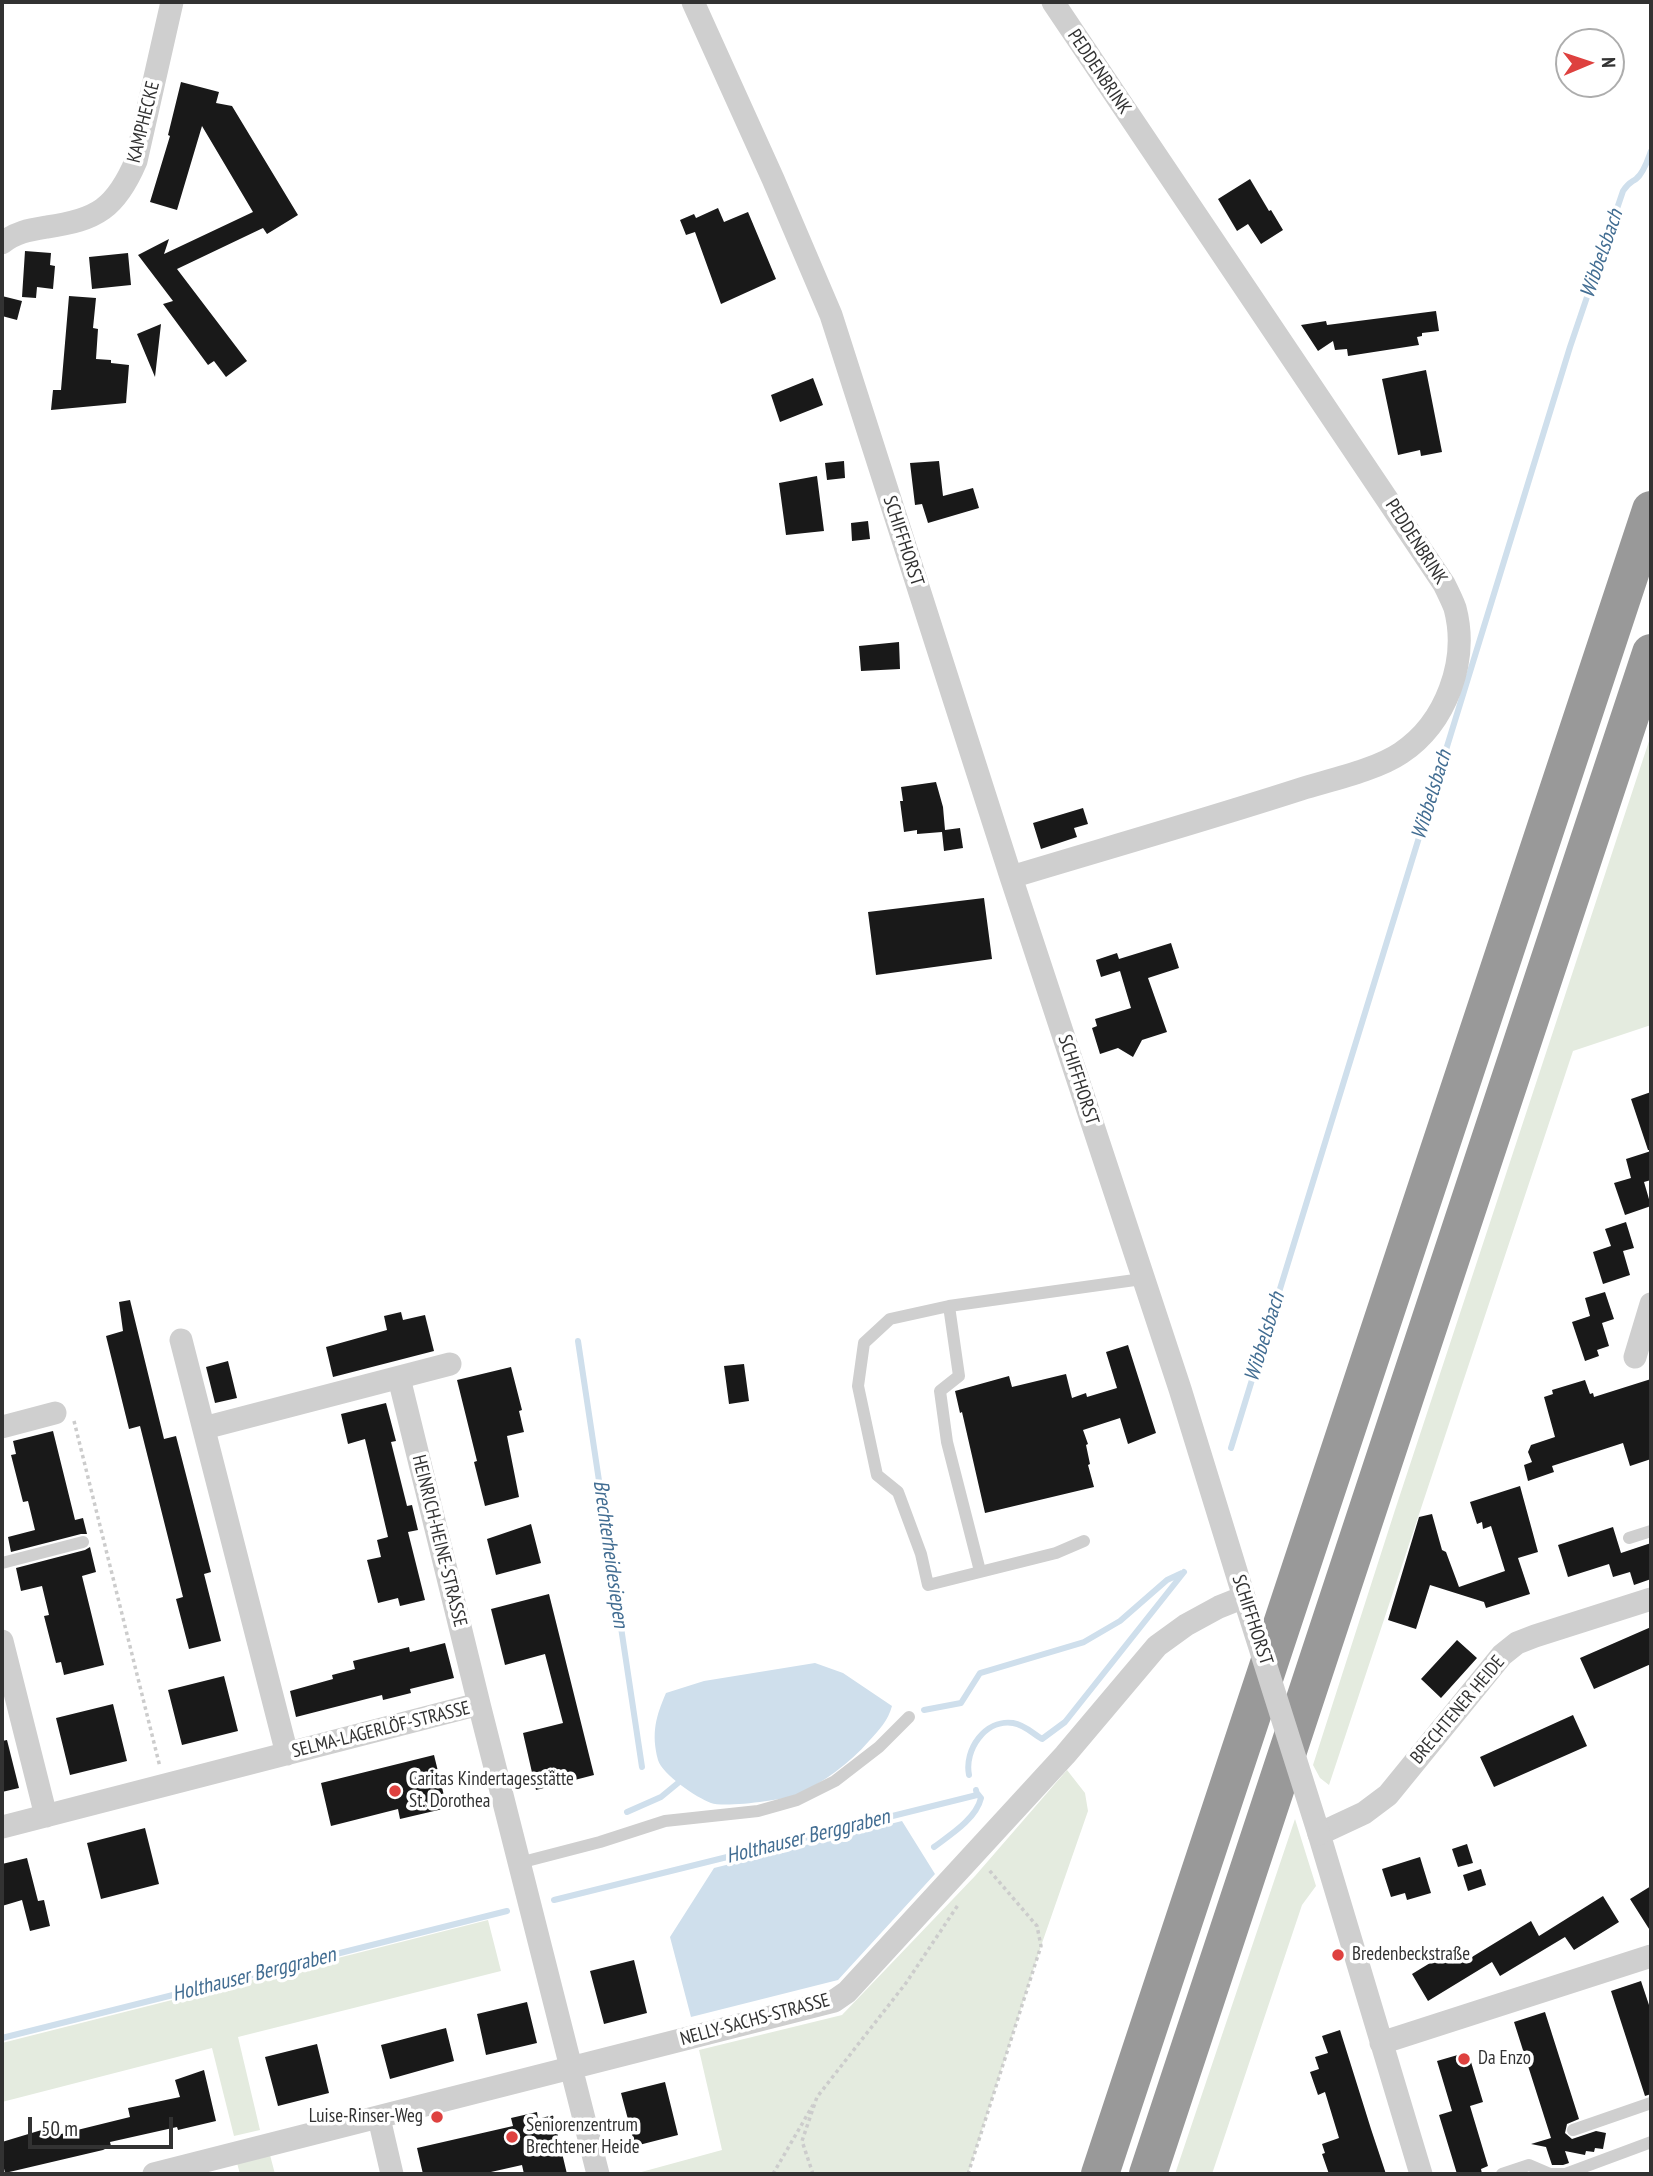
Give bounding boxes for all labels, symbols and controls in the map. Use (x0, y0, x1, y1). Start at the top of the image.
street label: PEDDENBRINK (1062, 25, 1136, 119)
north arrow (1555, 28, 1625, 98)
text: N (1597, 57, 1621, 68)
street label: KAMPHECKE (123, 79, 165, 165)
water label: Wibbelsbach (1575, 207, 1629, 301)
street label: SCHIFFHORST (878, 493, 928, 589)
street label: PEDDENBRINK (1380, 495, 1452, 589)
water label: Wibbelsbach (1407, 747, 1457, 843)
street label: SCHIFFHORST (1053, 1032, 1103, 1128)
water label: Wibbelsbach (1240, 1289, 1290, 1385)
street label: HEINRICH-HEINE-STRASSE (407, 1453, 471, 1629)
water label: Brechterheidesiepen (587, 1479, 633, 1629)
street label: SCHIFFHORST (1227, 1572, 1277, 1668)
street label: BRECHTENER HEIDE (1406, 1651, 1510, 1769)
street label: SELMA-LAGERLÖF-STRASSE (290, 1697, 472, 1763)
place label: Caritas Kindertagesstätte St. Dorothea (409, 1769, 574, 1813)
marker: Caritas Kindertagesstätte St. Dorothea (387, 1783, 403, 1799)
water label: Holthauser Berggraben (724, 1805, 892, 1869)
water label: Holthauser Berggraben (170, 1943, 338, 2007)
place label: Bredenbeckstraße (1352, 1944, 1470, 1966)
marker: Bredenbeckstraße (1330, 1947, 1346, 1963)
street label: NELLY-SACHS-STRASSE (678, 1989, 832, 2051)
place label: Da Enzo (1478, 2048, 1531, 2070)
marker: Da Enzo (1456, 2051, 1472, 2067)
scale bar (32, 2102, 177, 2146)
place label: Luise-Rinser-Weg (309, 2106, 423, 2128)
marker: Luise-Rinser-Weg (429, 2109, 445, 2125)
text: 50 m (41, 2115, 78, 2142)
place label: Seniorenzentrum Brechtener Heide (526, 2115, 640, 2159)
marker: Seniorenzentrum Brechtener Heide (504, 2129, 520, 2145)

